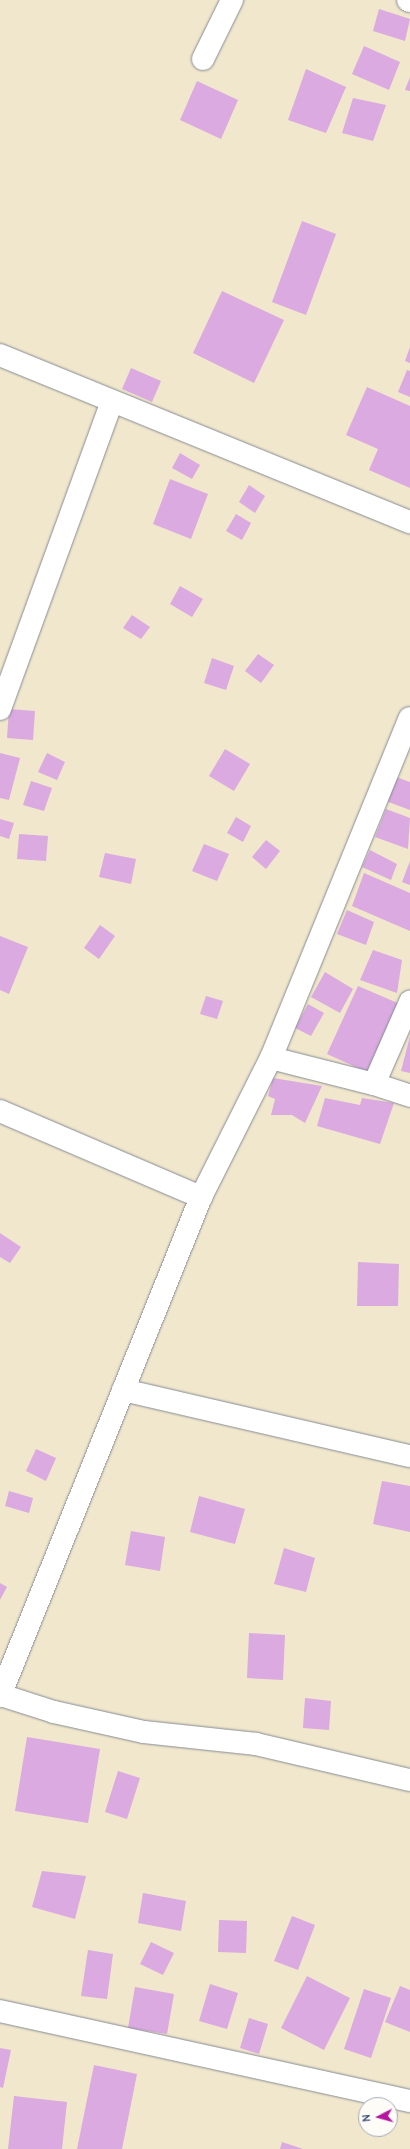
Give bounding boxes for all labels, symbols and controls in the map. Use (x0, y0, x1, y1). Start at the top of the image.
north arrow (358, 2097, 398, 2137)
text: N (360, 2114, 373, 2122)

